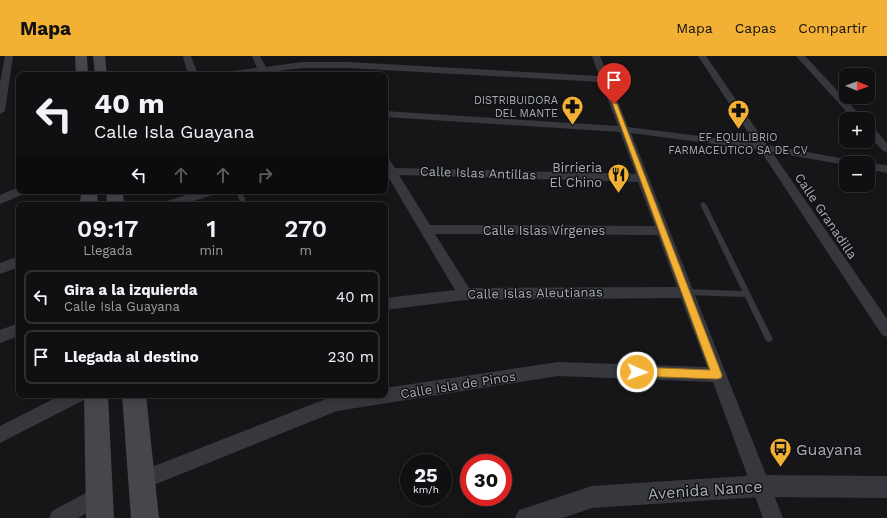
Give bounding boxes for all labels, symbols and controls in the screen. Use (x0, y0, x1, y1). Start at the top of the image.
text: Mapa (20, 17, 71, 40)
text: Mapa (676, 20, 713, 36)
text: Capas (735, 20, 776, 36)
text: Compartir (798, 20, 867, 36)
pin (597, 63, 631, 104)
north arrow (839, 68, 875, 104)
map controls (839, 68, 875, 192)
icon: arrive (603, 69, 625, 91)
text: 40 m (94, 87, 164, 120)
icon: left (28, 88, 80, 140)
pharmacy icon: DISTRIBUIDORA DEL MANTE (560, 93, 586, 126)
place label: DISTRIBUIDORA DEL MANTE (474, 94, 558, 120)
pharmacy icon: EF EQUILIBRIO FARMACEUTICO SA DE CV (725, 98, 751, 131)
button: + (839, 112, 875, 148)
text: Calle Isla Guayana (94, 121, 255, 142)
place label: EF EQUILIBRIO FARMACEUTICO SA DE CV (668, 131, 808, 157)
button: − (839, 156, 875, 192)
place label: Birrieria El Chino (549, 160, 603, 190)
restaurant icon: Birrieria El Chino (605, 161, 631, 194)
street label: Calle Islas Antillas (420, 163, 537, 183)
icon: left (128, 164, 150, 186)
icon: ahead (170, 164, 192, 186)
icon: ahead (212, 164, 234, 186)
icon: right (254, 164, 276, 186)
street label: Calle Granadilla (792, 170, 861, 262)
text: 09:17 (77, 215, 138, 243)
text: 1 (206, 215, 216, 243)
text: 270 (284, 215, 327, 243)
street label: Calle Islas Vírgenes (483, 223, 605, 238)
text: Llegada (83, 243, 132, 258)
text: min (199, 243, 223, 258)
text: m (299, 243, 312, 258)
text: Gira a la izquierda (64, 281, 197, 299)
street label: Calle Islas Aleutianas (467, 284, 603, 302)
icon: left (30, 286, 52, 308)
text: 40 m (336, 288, 374, 306)
text: Calle Isla Guayana (64, 299, 180, 314)
icon: arrive (30, 346, 52, 368)
text: Llegada al destino (64, 348, 199, 366)
text: 230 m (328, 348, 374, 366)
position arrow (616, 351, 658, 393)
street label: Calle Isla de Pinos (399, 368, 517, 402)
bus stop icon: Guayana (767, 436, 793, 469)
place label: Guayana (796, 440, 862, 459)
speed limit sign: 30 (460, 454, 512, 506)
text: 25 (414, 463, 438, 487)
street label: Avenida Nance (647, 477, 763, 503)
text: km/h (413, 484, 439, 495)

